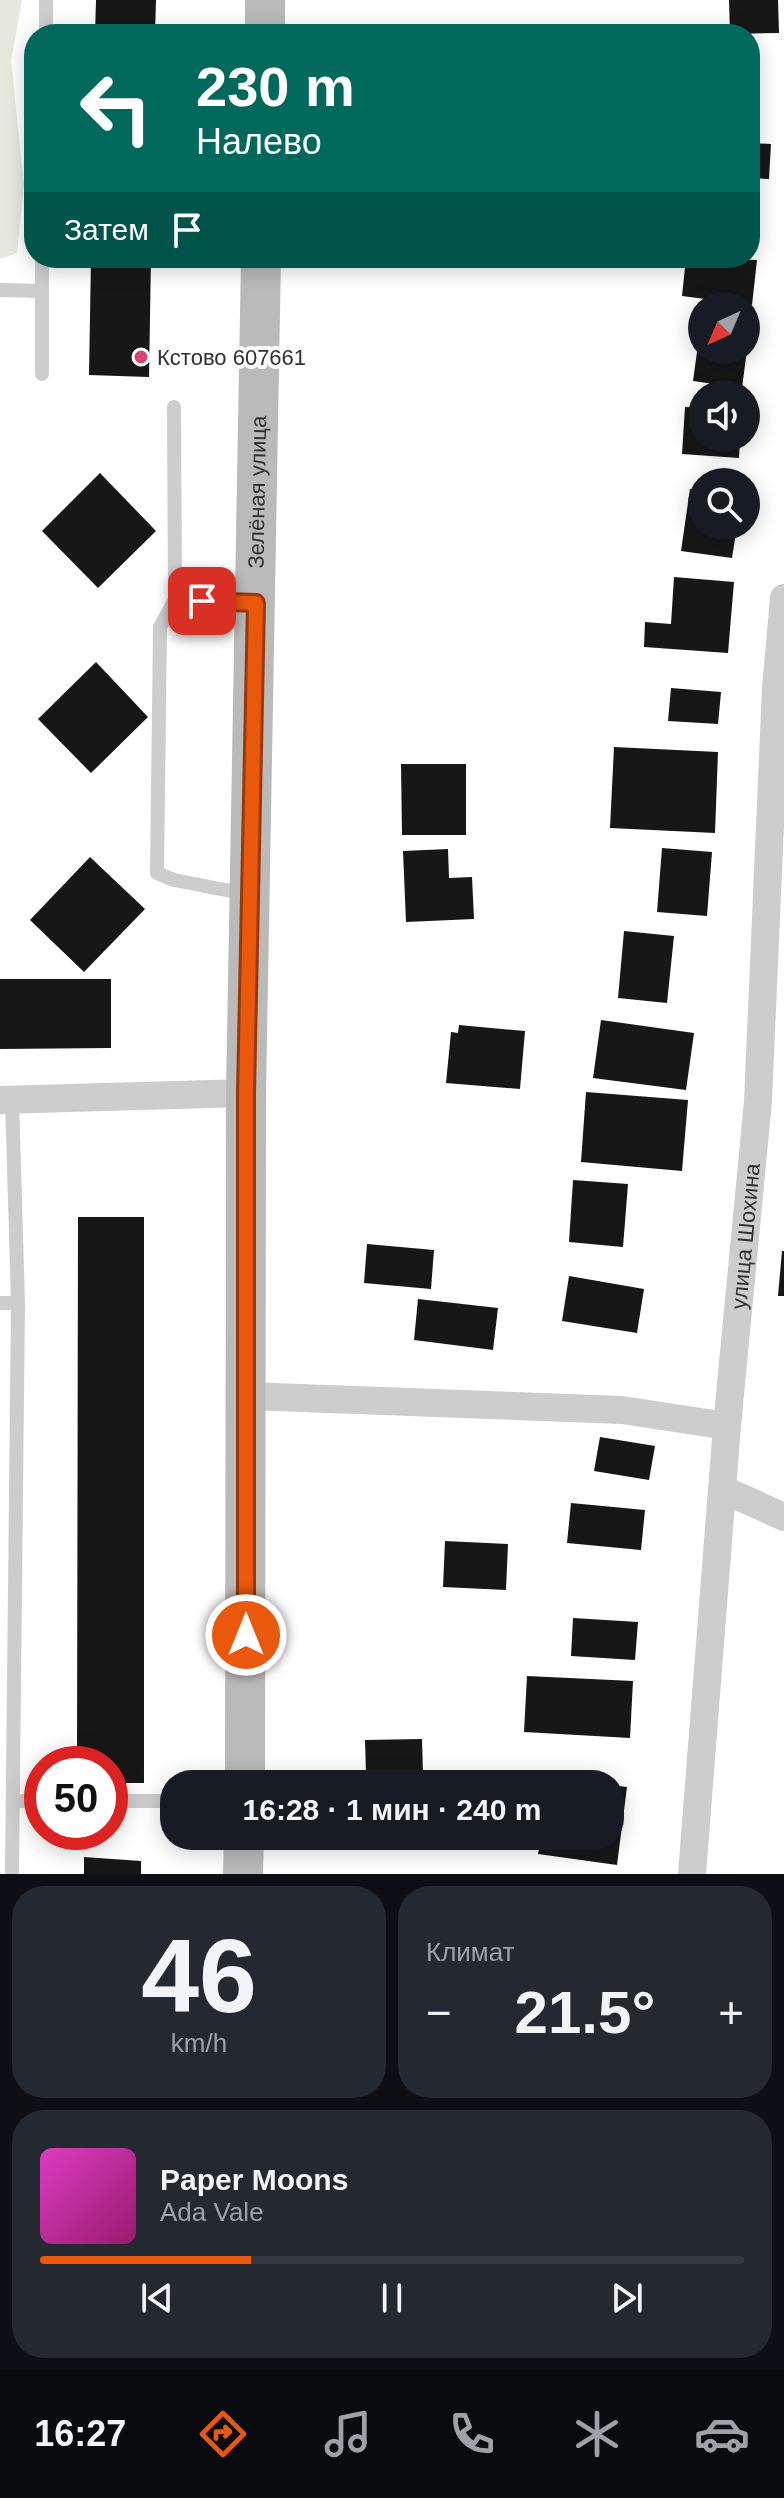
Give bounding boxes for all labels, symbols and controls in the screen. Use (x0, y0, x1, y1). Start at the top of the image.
text: 230 m (196, 55, 355, 118)
icon: left (64, 56, 168, 160)
text: Налево (196, 121, 322, 162)
icon: arrive (165, 208, 209, 252)
text: Затем (64, 213, 149, 246)
north arrow (688, 292, 760, 364)
map controls (688, 292, 760, 540)
place label: Кстово 607661 (157, 345, 306, 370)
marker: Кстово 607661 (132, 348, 150, 366)
button: sound (688, 380, 760, 452)
street label: Зелёная улица (243, 415, 271, 569)
button: search (688, 468, 760, 540)
pin (168, 567, 236, 635)
icon: arrive (180, 579, 224, 623)
street label: улица Шохина (726, 1161, 765, 1310)
position arrow (204, 1593, 288, 1677)
speed limit sign: 50 (24, 1746, 128, 1850)
text: 16:28 · 1 мин · 240 m (243, 1793, 541, 1826)
text: 46 (141, 1918, 257, 2034)
text: Климат (426, 1937, 515, 1967)
text: 21.5° (515, 1979, 655, 2046)
text: − (426, 1988, 452, 2037)
text: + (718, 1988, 744, 2037)
text: km/h (171, 2028, 227, 2058)
text: Paper Moons (160, 2163, 348, 2196)
text: Ada Vale (160, 2197, 264, 2227)
icon: previous (135, 2276, 179, 2320)
icon: pause (370, 2276, 414, 2320)
icon: next (605, 2276, 649, 2320)
icon: directions (195, 2406, 251, 2462)
icon: music (320, 2406, 376, 2462)
icon: phone (444, 2406, 500, 2462)
icon: climate (569, 2406, 625, 2462)
icon: car (694, 2406, 750, 2462)
text: 16:27 (34, 2413, 126, 2454)

